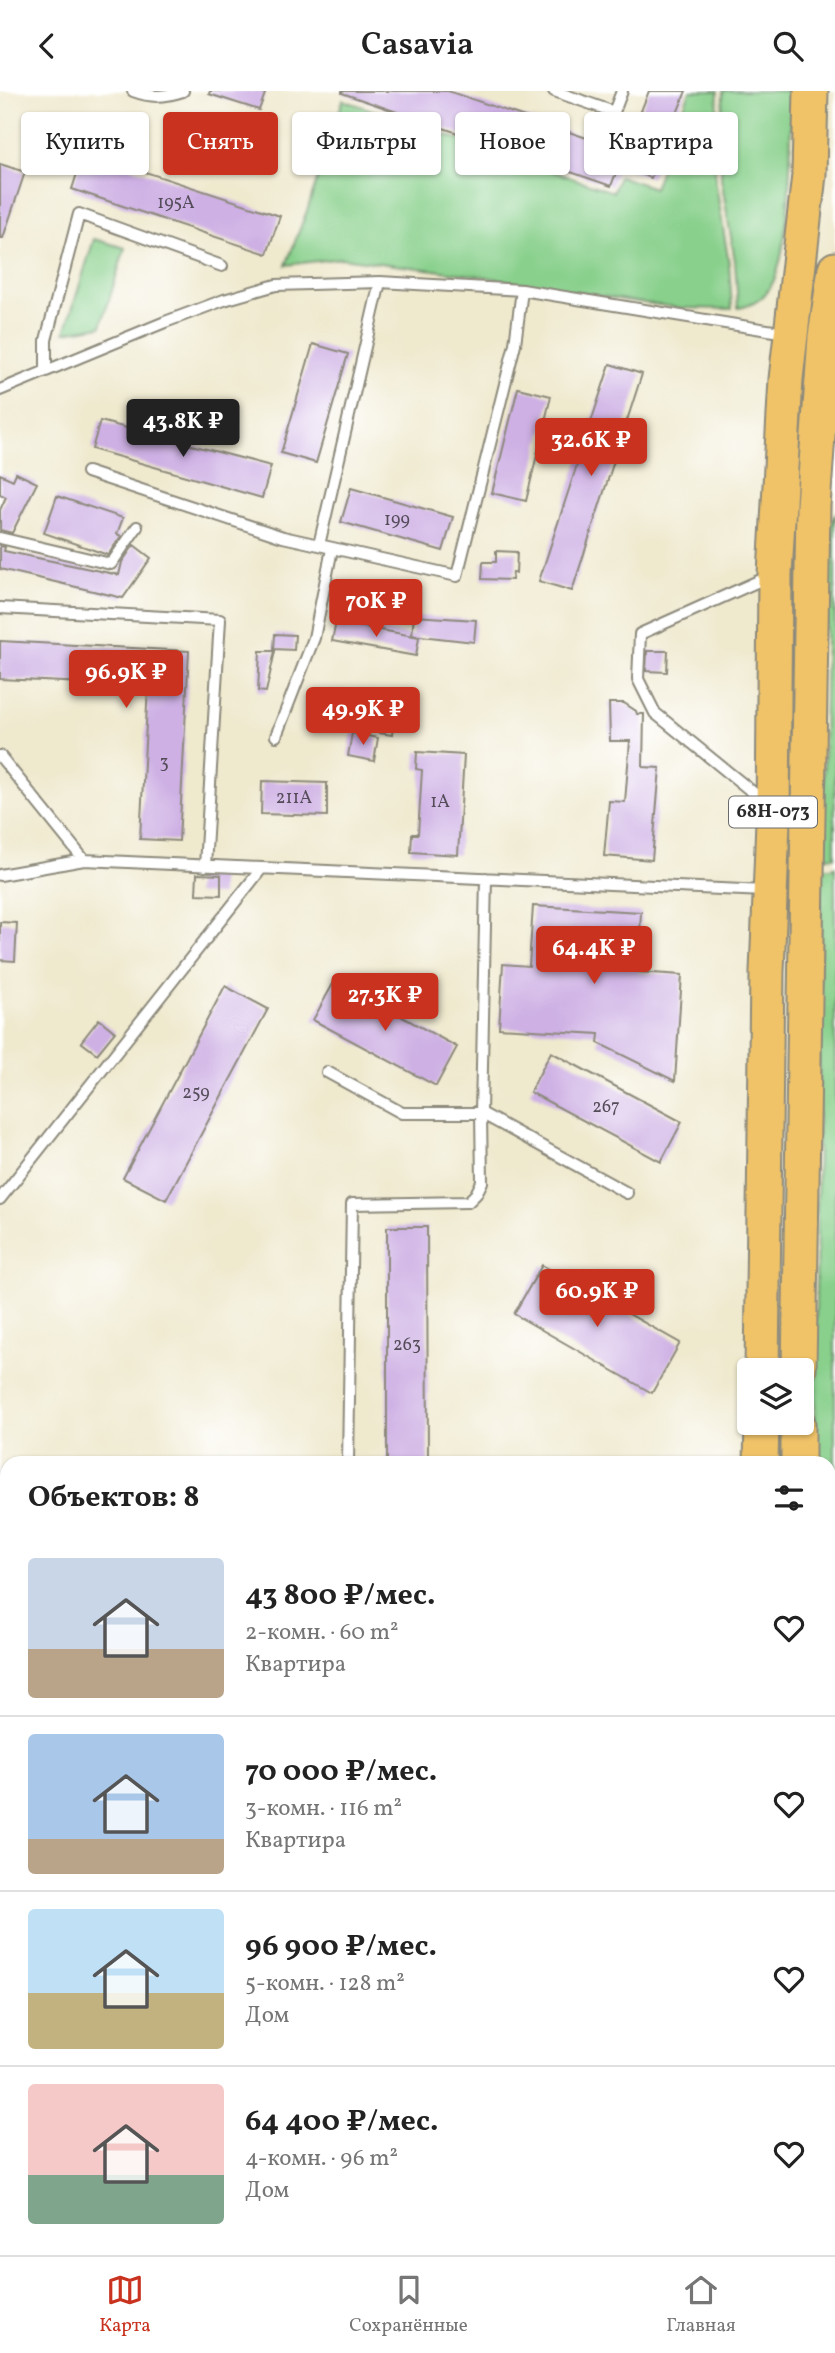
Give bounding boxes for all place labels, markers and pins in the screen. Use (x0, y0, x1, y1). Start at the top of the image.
pin: 43.8K ₽ (118, 399, 248, 459)
pin: 32.6K ₽ (526, 419, 656, 478)
pin: 70K ₽ (327, 580, 425, 639)
pin: 96.9K ₽ (61, 651, 191, 710)
pin: 49.9K ₽ (298, 687, 428, 747)
pin: 64.4K ₽ (529, 927, 659, 986)
pin: 27.3K ₽ (320, 974, 450, 1033)
pin: 60.9K ₽ (532, 1269, 662, 1329)

